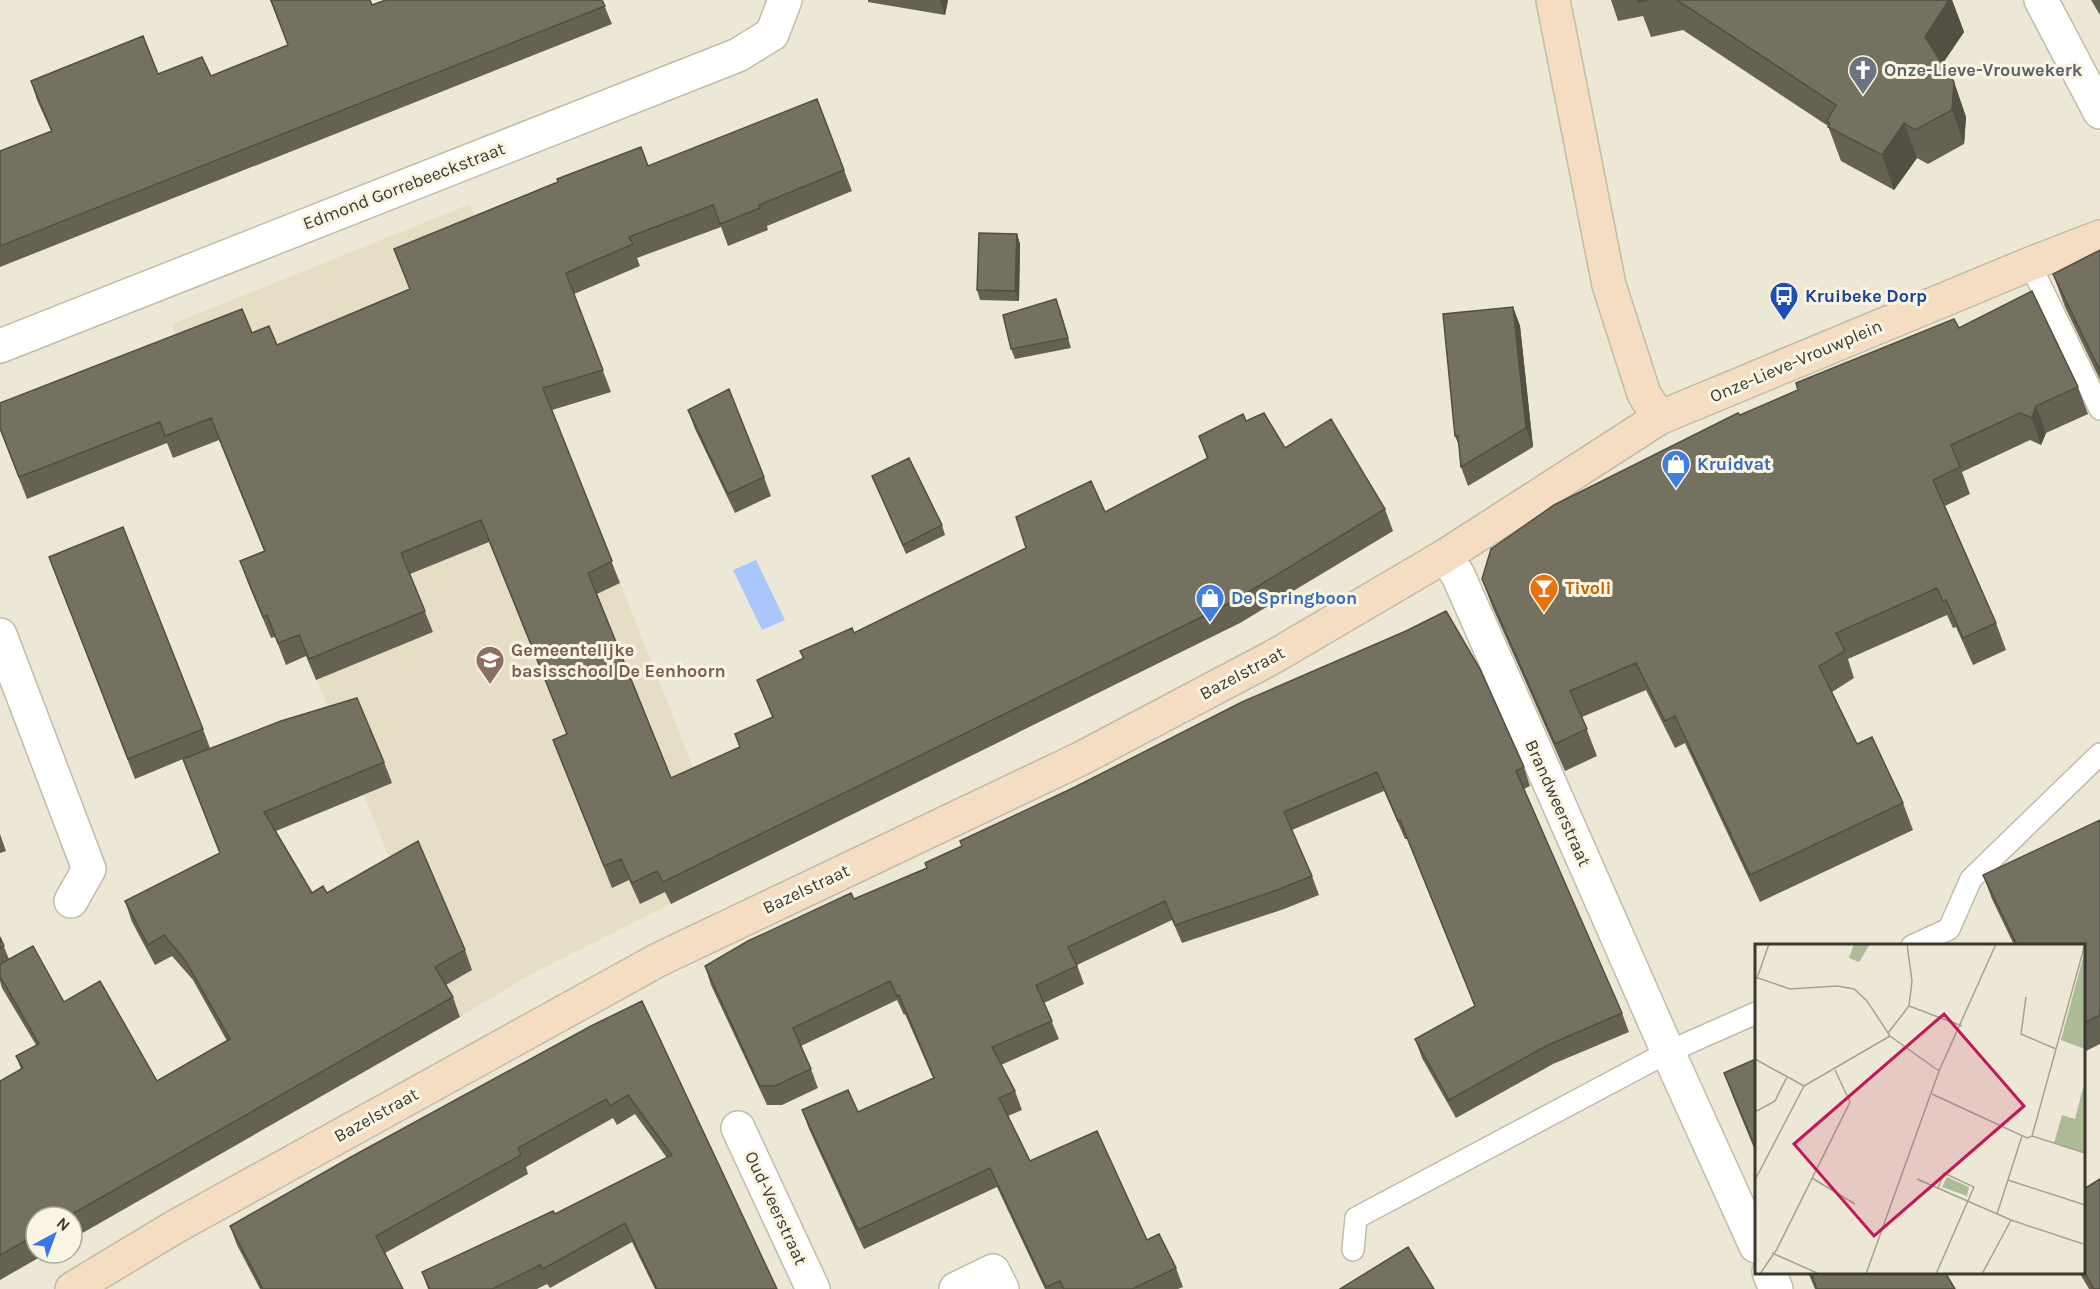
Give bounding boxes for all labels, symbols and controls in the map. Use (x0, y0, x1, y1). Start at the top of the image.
church icon: Onze-Lieve-Vrouwekerk (1847, 54, 1879, 96)
place label: Onze-Lieve-Vrouwekerk (1884, 59, 2083, 81)
street label: Edmond Gorrebeeckstraat (300, 137, 508, 235)
bus stop icon: Kruibeke Dorp (1768, 280, 1800, 322)
place label: Kruibeke Dorp (1805, 285, 1927, 307)
street label: Onze-Lieve-Vrouwplein (1706, 315, 1886, 407)
shop icon: Kruidvat (1660, 448, 1692, 490)
place label: Kruidvat (1697, 453, 1771, 475)
bar icon: Tivoli (1528, 572, 1560, 614)
place label: Tivoli (1565, 577, 1611, 599)
shop icon: De Springboon (1194, 582, 1226, 624)
place label: De Springboon (1231, 587, 1357, 609)
place label: Gemeentelijke basisschool De Eenhoorn (511, 639, 726, 682)
street label: Bazelstraat (1196, 641, 1289, 705)
school or university icon: Gemeentelijke basisschool De Eenhoorn (474, 644, 506, 686)
street label: Brandweerstraat (1520, 736, 1596, 870)
street label: Bazelstraat (759, 859, 853, 919)
inset map (1755, 944, 2085, 1274)
street label: Bazelstraat (330, 1083, 422, 1147)
street label: Oud-Veerstraat (740, 1147, 812, 1269)
north arrow (24, 1205, 84, 1265)
text: N (53, 1213, 74, 1235)

